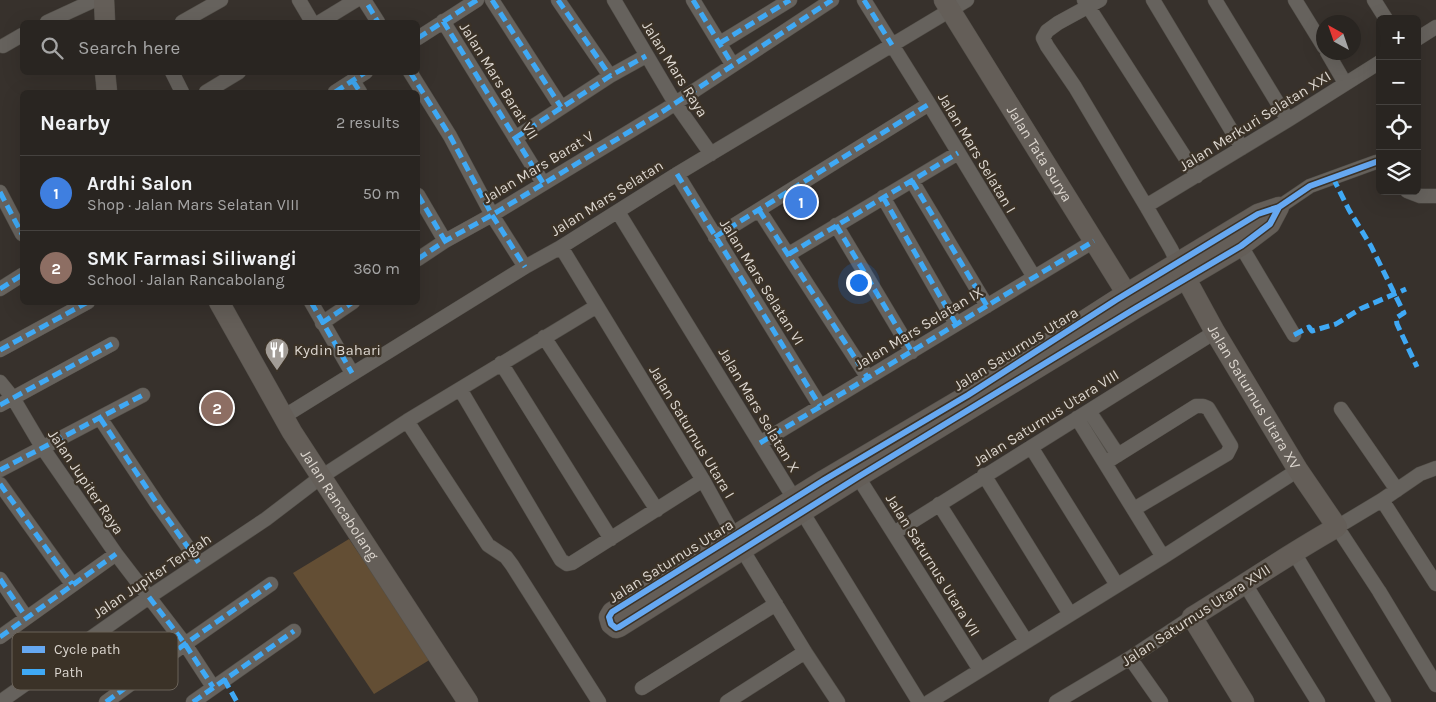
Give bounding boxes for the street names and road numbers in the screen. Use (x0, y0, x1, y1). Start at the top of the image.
street label: Jalan Mars Raya (638, 18, 712, 120)
street label: Jalan Mars Barat VII (456, 19, 542, 143)
street label: Jalan Merkuri Selatan XXI (1176, 67, 1334, 175)
street label: Jalan Mars Selatan I (934, 90, 1020, 216)
street label: Jalan Tata Surya (1003, 102, 1076, 205)
street label: Jalan Mars Barat V (479, 127, 597, 207)
street label: Jalan Mars Selatan (547, 156, 667, 240)
street label: Jalan Mars Selatan VI (716, 215, 808, 349)
street label: Jalan Mars Selatan IX (851, 282, 987, 374)
street label: Jalan Saturnus Utara (950, 303, 1082, 395)
street label: Jalan Saturnus Utara XV (1204, 322, 1305, 473)
street label: Jalan Mars Selatan X (715, 344, 803, 476)
street label: Jalan Saturnus Utara I (645, 362, 739, 502)
street label: Jalan Saturnus Utara VIII (970, 366, 1122, 470)
street label: Jalan Jupiter Raya (44, 426, 128, 538)
street label: Jalan Rancabolang (297, 446, 383, 564)
street label: Jalan Saturnus Utara VII (882, 491, 984, 639)
street label: Jalan Saturnus Utara (605, 515, 737, 607)
street label: Jalan Jupiter Tengah (89, 530, 215, 622)
street label: Jalan Saturnus Utara XVII (1118, 560, 1274, 670)

